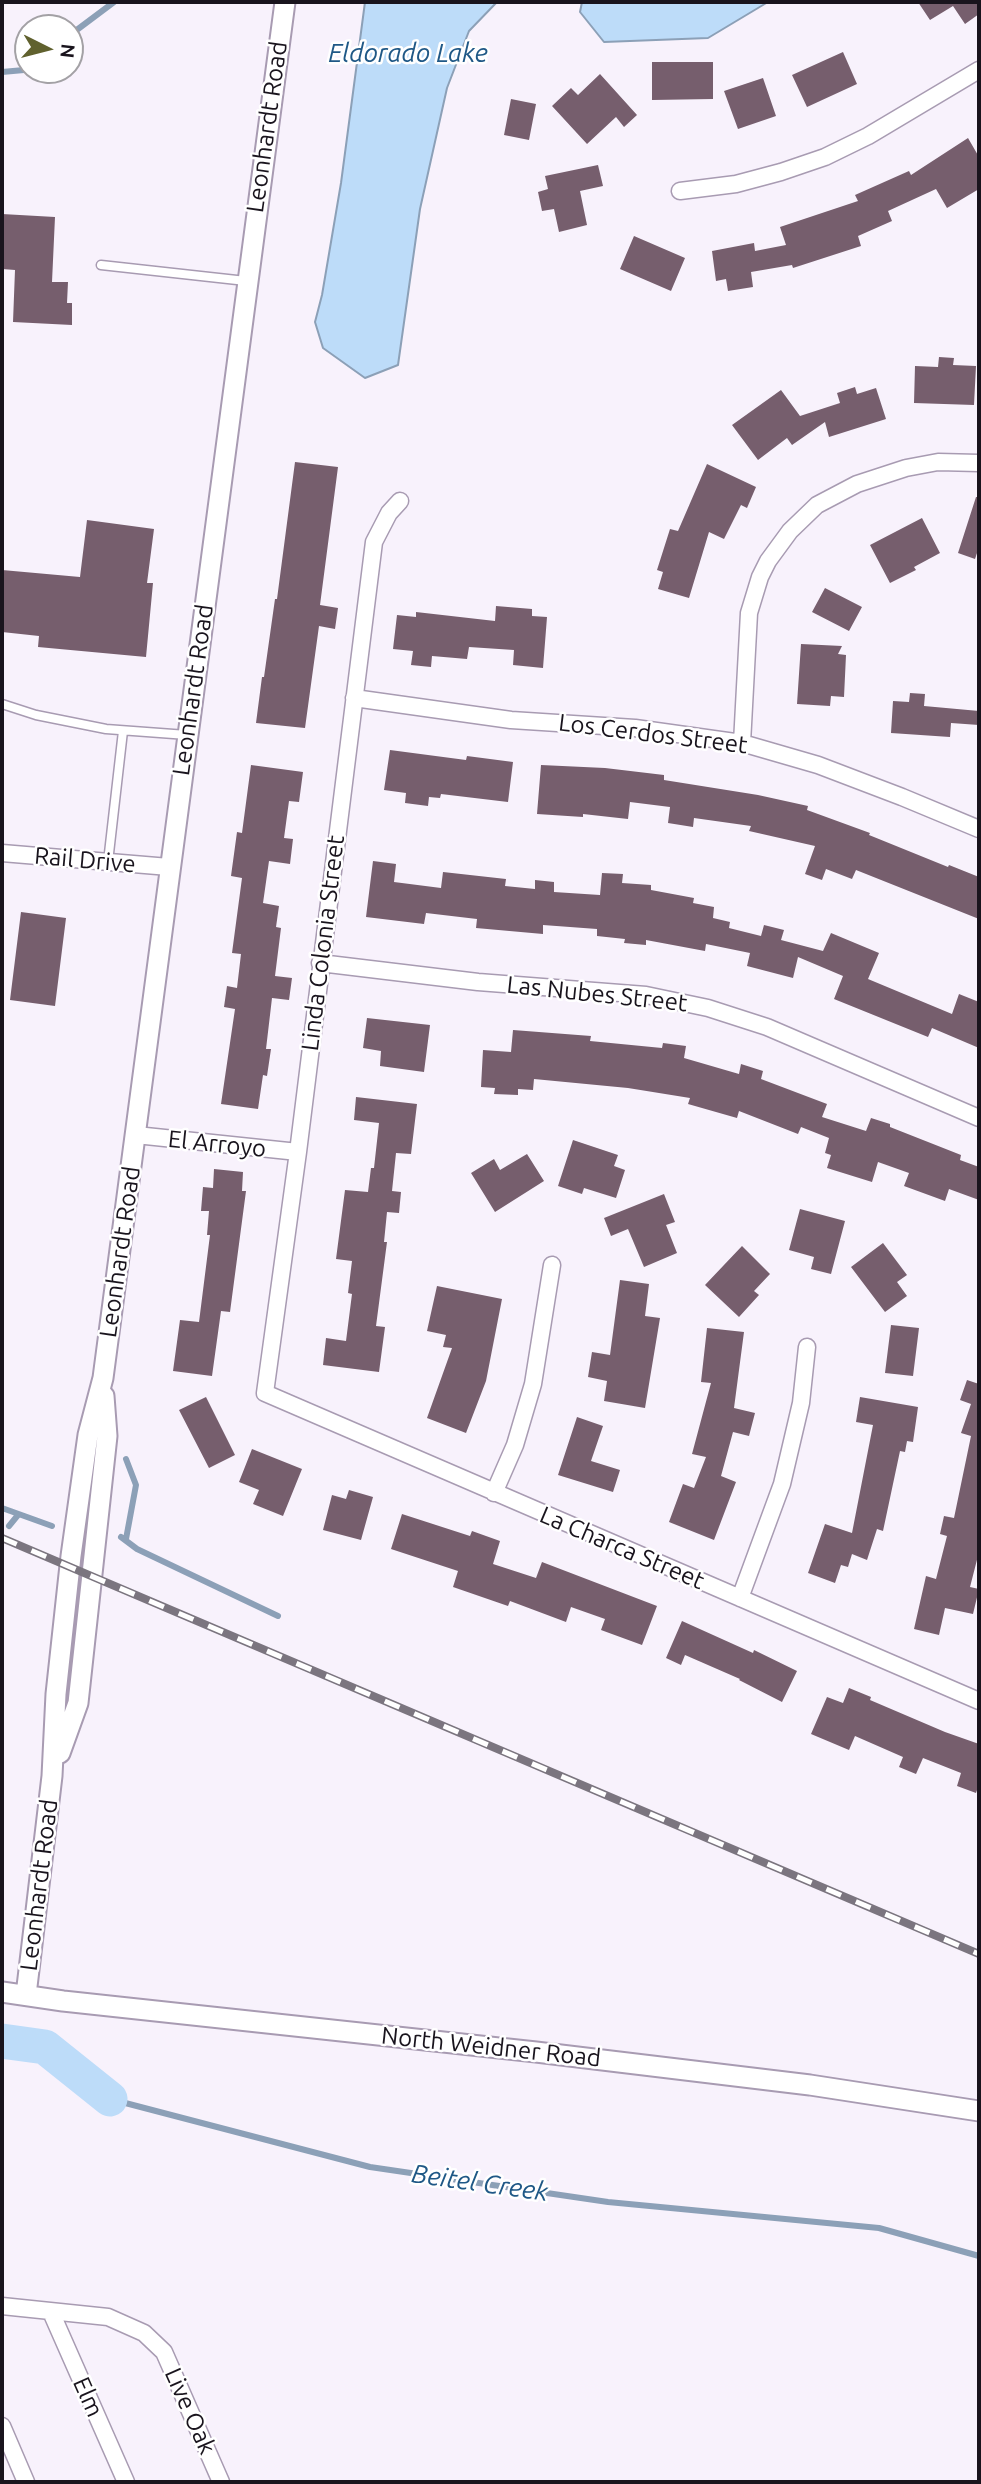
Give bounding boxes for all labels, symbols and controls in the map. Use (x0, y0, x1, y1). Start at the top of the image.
north arrow (14, 14, 84, 84)
water label: Eldorado Lake (328, 37, 488, 69)
street label: Leonhardt Road (241, 40, 293, 214)
text: N (56, 43, 80, 59)
street label: Leonhardt Road (167, 603, 219, 777)
street label: Los Cerdos Street (557, 708, 749, 760)
street label: Linda Colonia Street (295, 834, 351, 1052)
street label: Rail Drive (33, 841, 137, 879)
street label: Las Nubes Street (505, 970, 689, 1018)
street label: El Arroyo (166, 1125, 268, 1163)
street label: Leonhardt Road (94, 1165, 146, 1339)
street label: La Charca Street (535, 1500, 709, 1596)
street label: Leonhardt Road (14, 1798, 64, 1972)
street label: North Weidner Road (380, 2021, 602, 2073)
water label: Beitel Creek (410, 2158, 550, 2208)
street label: Live Oak (158, 2363, 222, 2459)
street label: Elm (67, 2373, 109, 2421)

